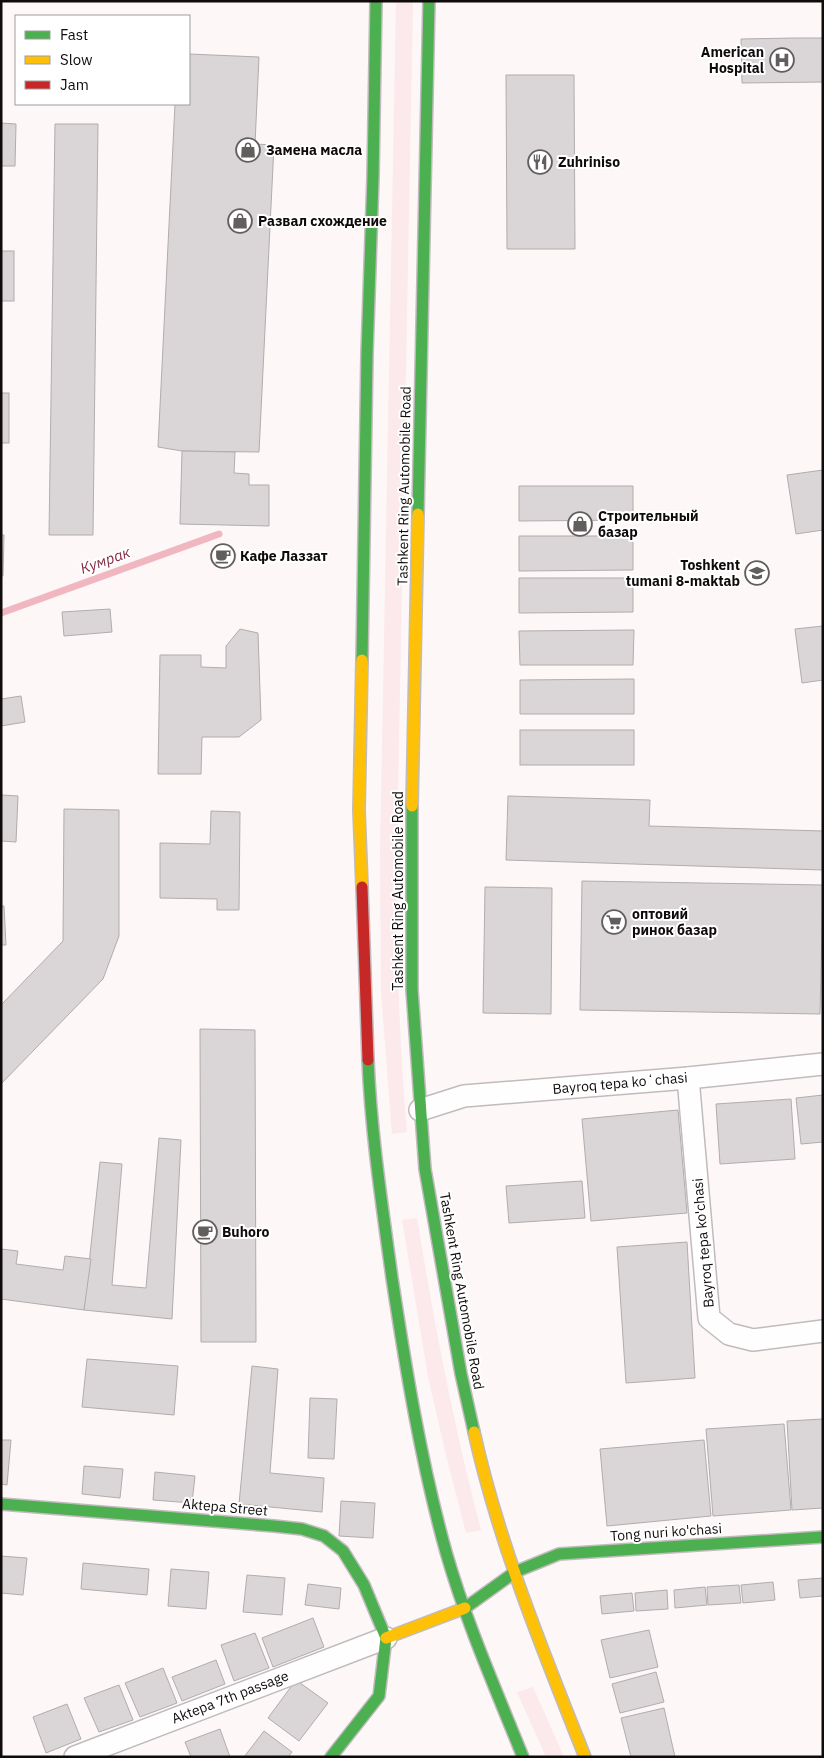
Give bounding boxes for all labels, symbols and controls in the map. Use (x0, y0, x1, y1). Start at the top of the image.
legend (15, 15, 190, 105)
text: Fast (60, 25, 88, 44)
place label: American Hospital (701, 43, 764, 77)
hospital icon: American Hospital (769, 47, 795, 73)
text: Slow (60, 50, 93, 69)
text: Jam (60, 75, 89, 94)
shop icon: Замена масла (235, 137, 261, 163)
place label: Замена масла (266, 141, 362, 159)
restaurant icon: Zuhriniso (527, 149, 553, 175)
place label: Zuhriniso (558, 153, 620, 171)
shop icon: Развал схождение (227, 208, 253, 234)
place label: Развал схождение (258, 212, 387, 230)
street label: Tashkent Ring Automobile Road (393, 386, 415, 586)
place label: Строительный базар (598, 507, 699, 541)
shop icon: Строительный базар (567, 511, 593, 537)
water label: Кумрак (77, 542, 134, 578)
cafe icon: Кафе Лаззат (210, 543, 236, 569)
place label: Кафе Лаззат (240, 547, 328, 565)
place label: Toshkent tumani 8-maktab (626, 556, 740, 590)
school or university icon: Toshkent tumani 8-maktab (744, 560, 770, 586)
street label: Tashkent Ring Automobile Road (389, 791, 407, 991)
place label: оптовий ринок базар (632, 905, 717, 939)
supermarket icon: оптовий ринок базар (601, 909, 627, 935)
street label: Bayroq tepa koʻchasi (552, 1068, 688, 1098)
street label: Bayroq tepa ko'chasi (688, 1178, 718, 1308)
street label: Tashkent Ring Automobile Road (436, 1191, 488, 1391)
cafe icon: Buhoro (192, 1219, 218, 1245)
place label: Buhoro (222, 1223, 270, 1241)
street label: Aktepa Street (181, 1494, 269, 1520)
street label: Tong nuri ko'chasi (609, 1519, 723, 1545)
street label: Aktepa 7th passage (169, 1666, 291, 1728)

